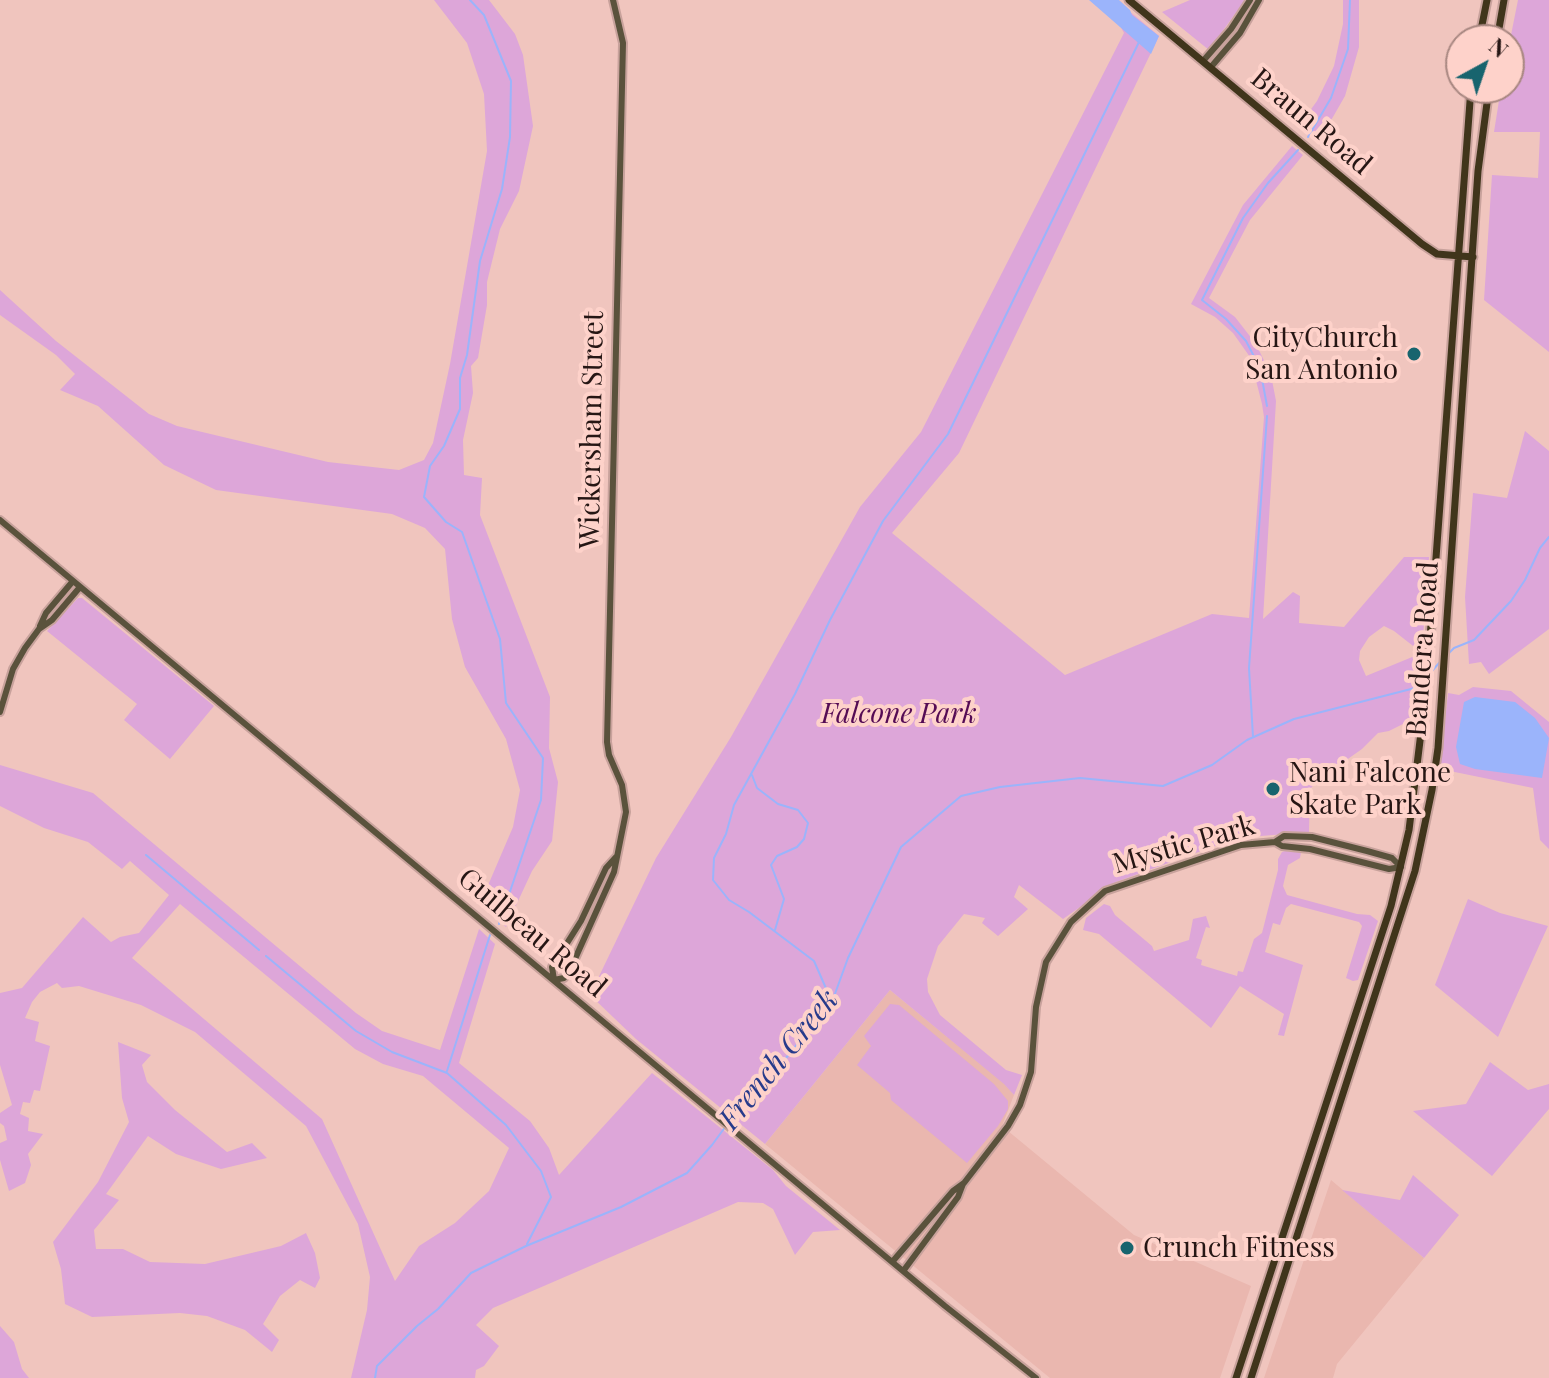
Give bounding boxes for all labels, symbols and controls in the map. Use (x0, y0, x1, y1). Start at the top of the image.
north arrow (1445, 24, 1525, 104)
text: N (1483, 31, 1515, 64)
street label: Braun Road (1244, 62, 1378, 182)
street label: Wickersham Street (573, 311, 611, 549)
place label: CityChurch San Antonio (1245, 321, 1398, 387)
marker: CityChurch San Antonio (1405, 345, 1423, 363)
street label: Bandera Road (1400, 560, 1446, 738)
park label: Falcone Park (821, 697, 977, 731)
place label: Nani Falcone Skate Park (1289, 756, 1451, 822)
marker: Nani Falcone Skate Park (1264, 780, 1282, 798)
street label: Mystic Park (1109, 809, 1259, 881)
street label: Guilbeau Road (451, 861, 613, 1005)
water label: French Creek (712, 983, 846, 1137)
place label: Crunch Fitness (1143, 1231, 1335, 1265)
marker: Crunch Fitness (1118, 1239, 1136, 1257)

